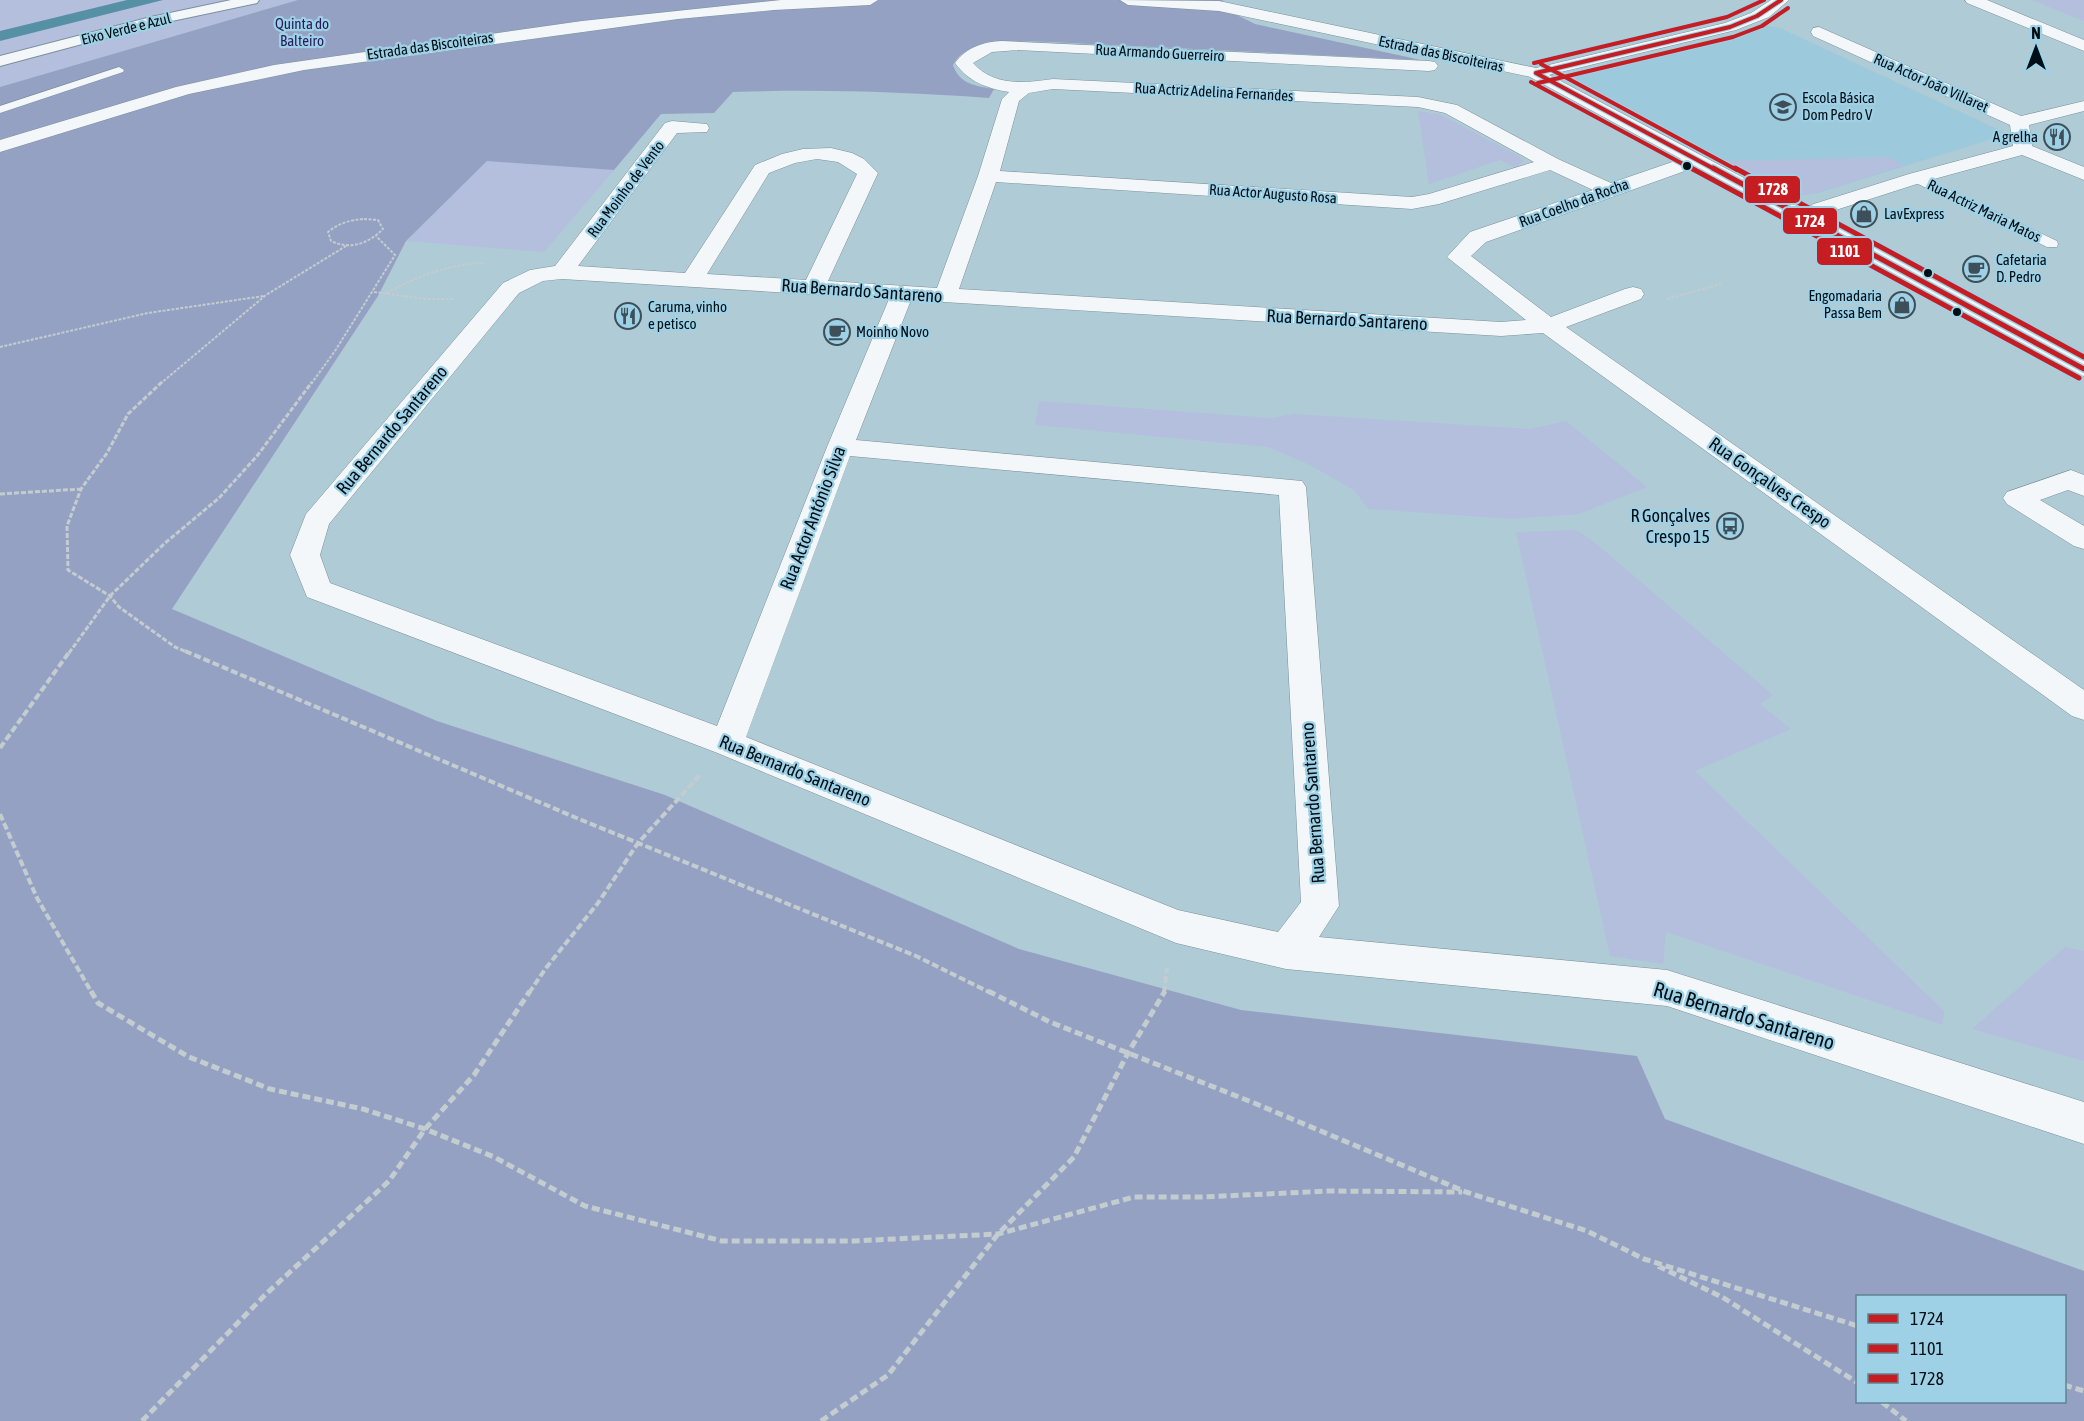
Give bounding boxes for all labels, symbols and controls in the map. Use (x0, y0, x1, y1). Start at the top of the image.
street label: Eixo Verde e Azul (79, 9, 172, 48)
park label: Quinta do Balteiro (275, 15, 329, 49)
north arrow (2006, 18, 2066, 78)
text: N (2031, 24, 2041, 42)
street label: Estrada das Biscoiteiras (366, 28, 494, 63)
street label: Estrada das Biscoiteiras (1377, 32, 1505, 75)
street label: Rua Armando Guerreiro (1095, 41, 1225, 64)
street label: Rua Actor João Villaret (1871, 50, 1991, 115)
street label: Rua Actriz Adelina Fernandes (1134, 79, 1294, 104)
place label: Escola Básica Dom Pedro V (1802, 89, 1875, 123)
school or university icon: Escola Básica Dom Pedro V (1768, 92, 1798, 122)
restaurant icon: A grelha (2042, 122, 2072, 152)
place label: A grelha (1993, 128, 2038, 145)
street label: Rua Moinho de Vento (584, 137, 667, 240)
unlabelled marker (1681, 160, 1693, 172)
street label: Rua Coelho da Rocha (1517, 175, 1631, 230)
line badge: 1728 (1744, 175, 1801, 204)
street label: Rua Actriz Maria Matos (1925, 176, 2044, 245)
text: 1728 (1758, 180, 1789, 198)
street label: Rua Actor Augusto Rosa (1209, 181, 1338, 206)
shop icon: LavExpress (1849, 199, 1879, 229)
place label: LavExpress (1884, 205, 1944, 222)
line badge: 1724 (1782, 207, 1838, 235)
text: 1724 (1795, 212, 1826, 230)
line badge: 1101 (1816, 237, 1873, 266)
text: 1101 (1830, 242, 1861, 260)
place label: Cafetaria D. Pedro (1996, 251, 2047, 285)
cafe icon: Cafetaria D. Pedro (1961, 254, 1991, 284)
unlabelled marker (1922, 267, 1934, 279)
street label: Rua Bernardo Santareno (781, 274, 943, 307)
place label: Engomadaria Passa Bem (1808, 287, 1882, 321)
shop icon: Engomadaria Passa Bem (1887, 290, 1917, 320)
place label: Caruma, vinho e petisco (648, 298, 727, 332)
restaurant icon: Caruma, vinho e petisco (613, 301, 643, 331)
street label: Rua Bernardo Santareno (1266, 305, 1428, 334)
unlabelled marker (1951, 306, 1963, 318)
cafe icon: Moinho Novo (822, 317, 852, 347)
place label: Moinho Novo (856, 323, 929, 340)
street label: Rua Bernardo Santareno (332, 361, 452, 498)
street label: Rua Gonçalves Crespo (1705, 433, 1835, 533)
street label: Rua Actor António Silva (776, 443, 850, 593)
place label: R Gonçalves Crespo 15 (1630, 505, 1710, 547)
bus stop icon: R Gonçalves Crespo 15 (1715, 511, 1745, 541)
street label: Rua Bernardo Santareno (1296, 722, 1329, 884)
street label: Rua Bernardo Santareno (716, 731, 874, 810)
street label: Rua Bernardo Santareno (1651, 976, 1838, 1054)
legend (1856, 1295, 2066, 1403)
text: 1724 (1910, 1308, 1944, 1329)
text: 1101 (1910, 1338, 1944, 1359)
text: 1728 (1910, 1368, 1944, 1389)

